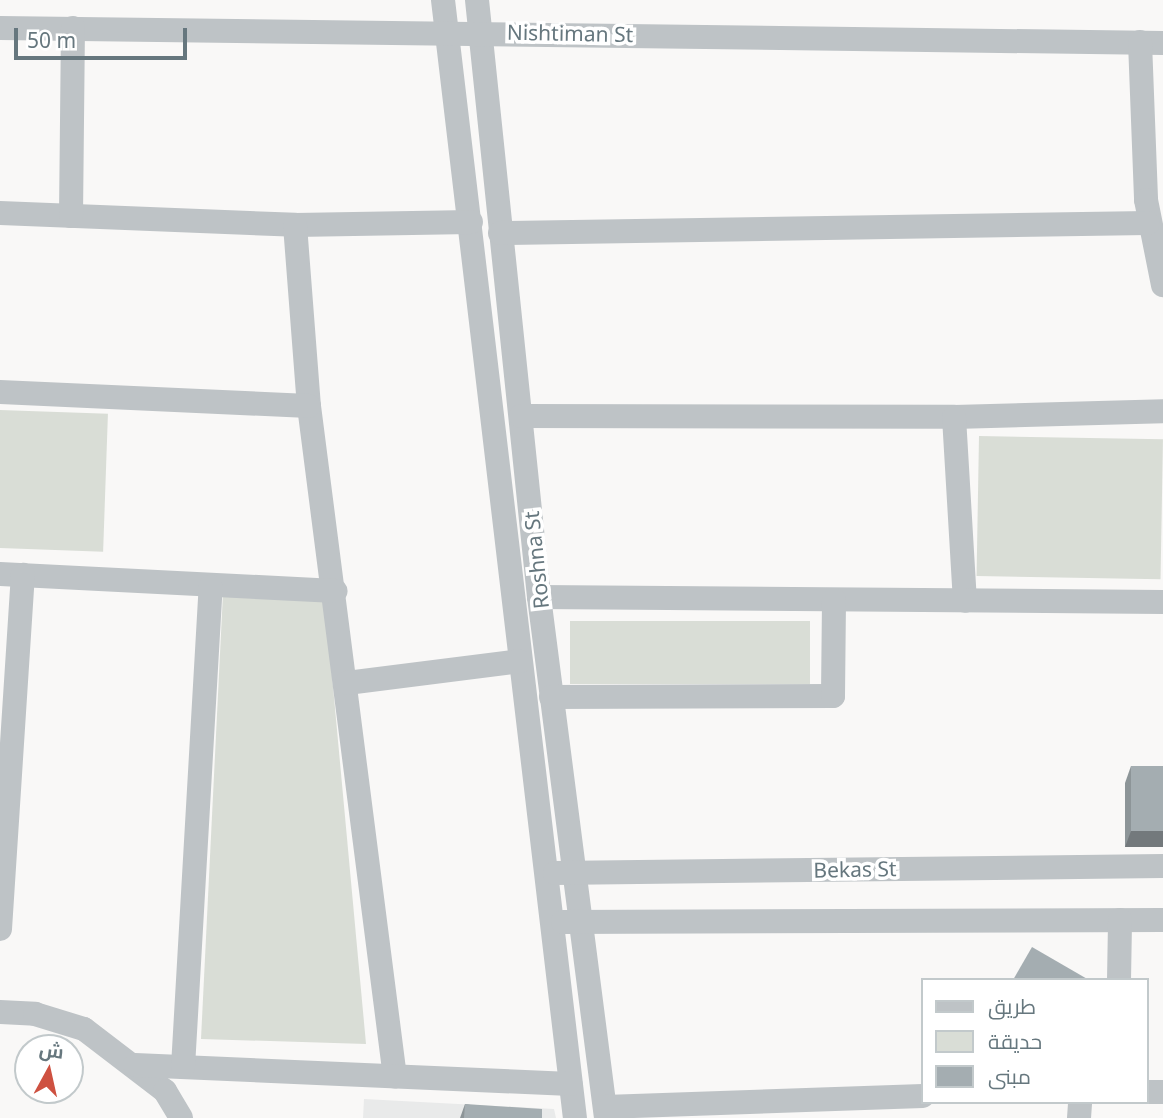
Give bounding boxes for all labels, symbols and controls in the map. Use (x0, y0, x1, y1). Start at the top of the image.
scale bar (18, 14, 191, 58)
street label: Nishtiman St (507, 19, 633, 47)
text: 50 m (27, 26, 76, 54)
street label: Roshna St (518, 510, 554, 610)
street label: Bekas St (813, 856, 897, 882)
legend (922, 978, 1149, 1104)
text: طريق (988, 992, 1036, 1020)
text: حديقة (988, 1027, 1042, 1055)
north arrow (14, 1034, 84, 1104)
text: ش (38, 1036, 66, 1065)
text: مبنى (988, 1062, 1031, 1090)

